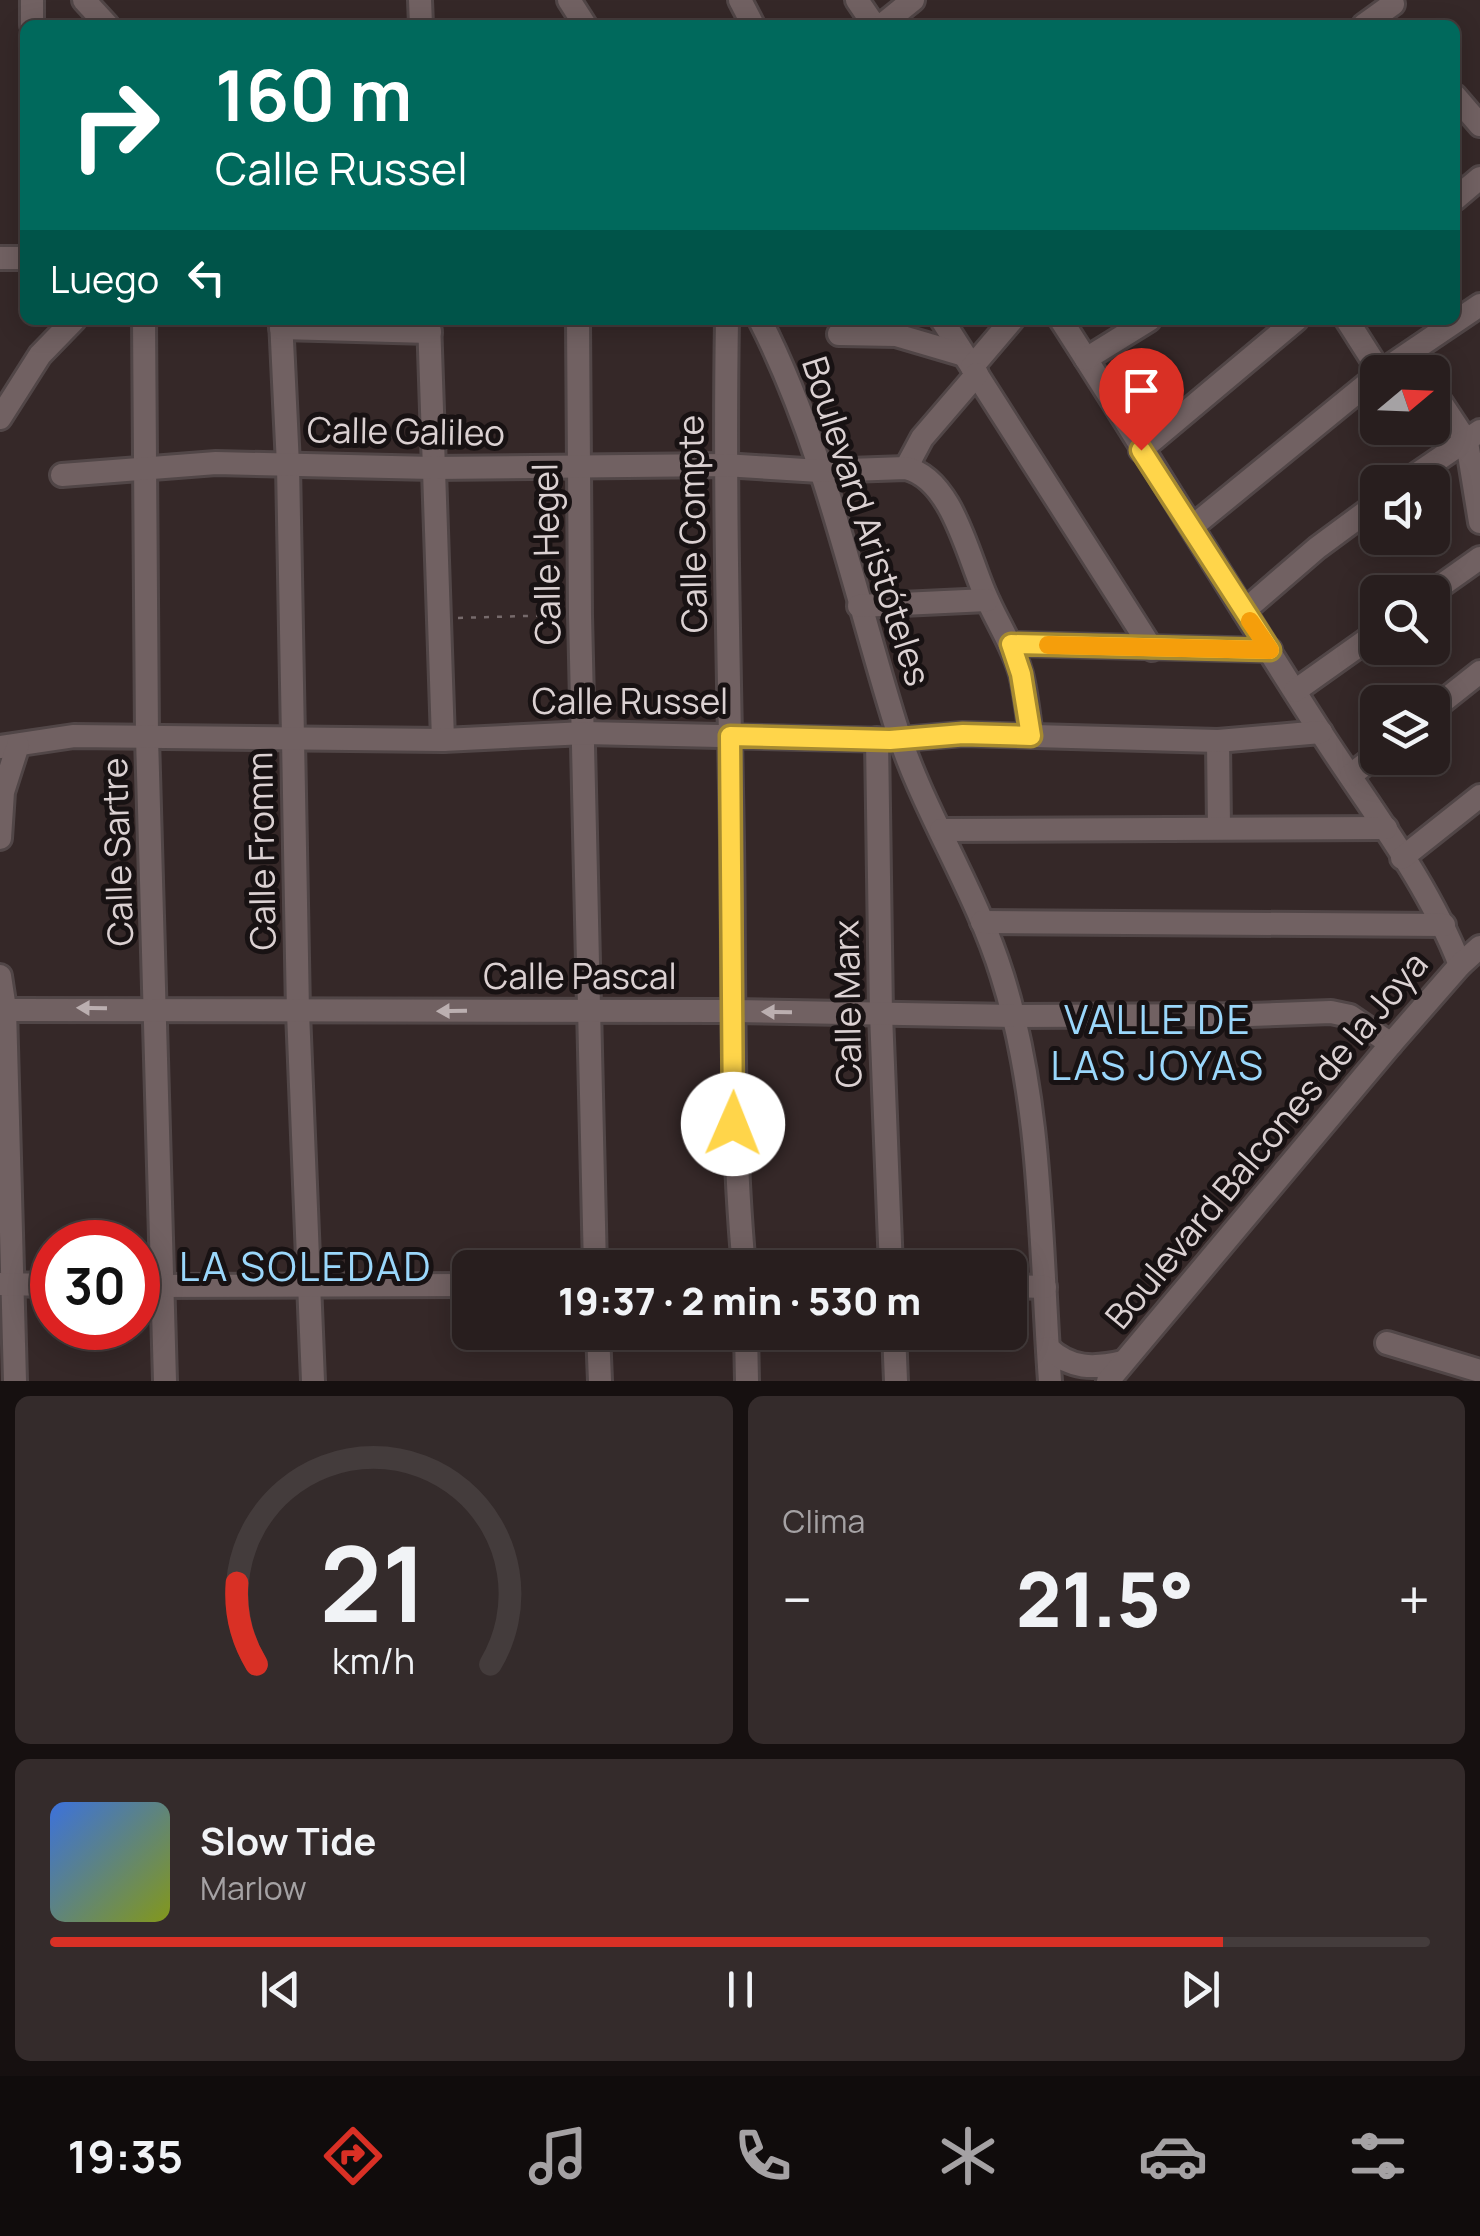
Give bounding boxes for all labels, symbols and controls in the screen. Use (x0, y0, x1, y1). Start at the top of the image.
text: 160 m (215, 46, 412, 142)
icon: right (50, 60, 180, 190)
text: Calle Russel (215, 137, 468, 199)
icon: left (179, 250, 234, 305)
text: Luego (50, 252, 159, 304)
pin (1099, 348, 1184, 451)
street label: Boulevard Aristóteles (791, 350, 943, 692)
north arrow (1360, 355, 1450, 445)
map controls (1360, 355, 1450, 775)
icon: arrive (1114, 363, 1169, 418)
street label: Calle Galileo (307, 405, 505, 457)
street label: Calle Compte (666, 414, 718, 634)
street label: Calle Hegel (520, 463, 572, 645)
button: sound (1360, 465, 1450, 555)
button: search (1360, 575, 1450, 665)
street label: Calle Russel (532, 677, 728, 725)
button: layers (1360, 685, 1450, 775)
street label: Calle Fromm (235, 751, 287, 951)
street label: Calle Sartre (90, 757, 144, 947)
street label: Calle Marx (822, 919, 872, 1089)
street label: Boulevard Balcones de la Joya (1094, 941, 1438, 1339)
street label: Calle Pascal (483, 952, 677, 1000)
district label: VALLE DE LAS JOYAS (1050, 991, 1266, 1092)
one-way arrow (75, 1000, 107, 1016)
one-way arrow (435, 1003, 467, 1019)
one-way arrow (760, 1003, 792, 1019)
position arrow (681, 1072, 785, 1176)
speed limit sign: 30 (30, 1220, 160, 1350)
district label: LA SOLEDAD (179, 1238, 433, 1293)
text: 19:37 · 2 min · 530 m (558, 1274, 921, 1326)
text: Clima (783, 1499, 865, 1543)
text: 21 (320, 1511, 427, 1653)
text: 21.5° (1016, 1547, 1194, 1650)
text: − (783, 1561, 812, 1637)
text: + (1398, 1561, 1430, 1637)
text: km/h (332, 1636, 415, 1685)
text: Slow Tide (200, 1814, 377, 1866)
text: Marlow (200, 1866, 307, 1910)
icon: previous (253, 1962, 308, 2017)
icon: pause (713, 1962, 768, 2017)
icon: next (1173, 1962, 1228, 2017)
icon: directions (318, 2121, 388, 2191)
icon: music (523, 2121, 593, 2191)
icon: phone (728, 2121, 798, 2191)
icon: climate (933, 2121, 1003, 2191)
icon: car (1138, 2121, 1208, 2191)
icon: filters (1343, 2121, 1413, 2191)
text: 19:35 (67, 2125, 183, 2187)

